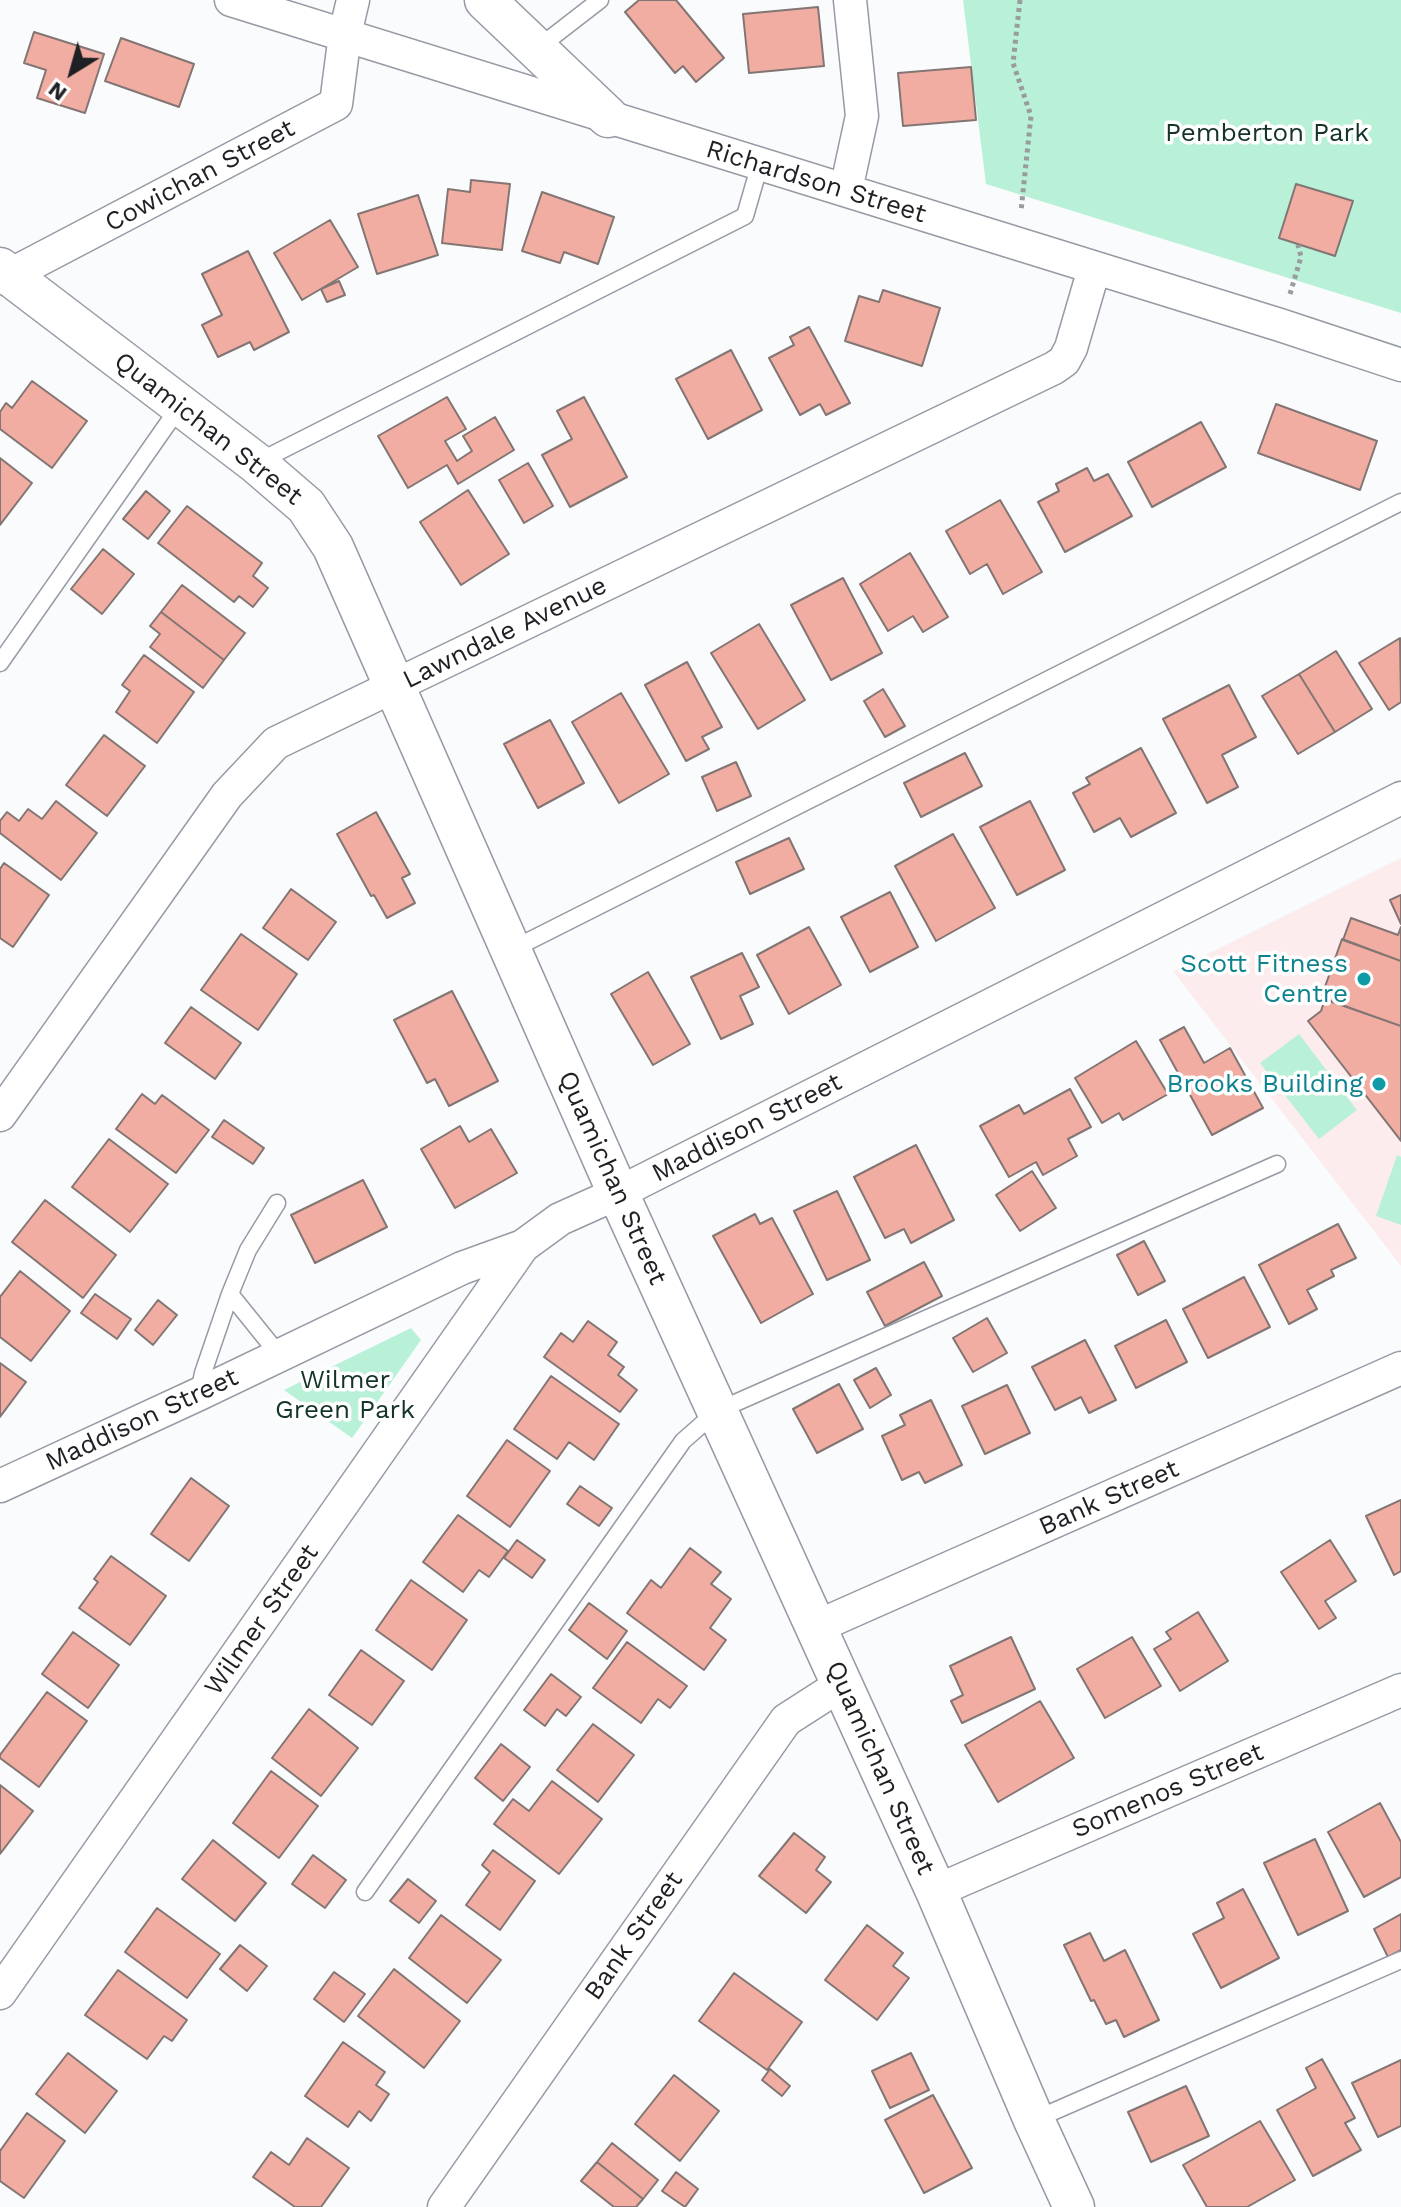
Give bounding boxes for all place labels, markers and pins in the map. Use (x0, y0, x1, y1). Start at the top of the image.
place label: Scott Fitness Centre (1180, 948, 1348, 1010)
marker: Scott Fitness Centre (1355, 970, 1373, 988)
place label: Brooks Building (1167, 1068, 1363, 1100)
marker: Brooks Building (1370, 1075, 1388, 1093)

